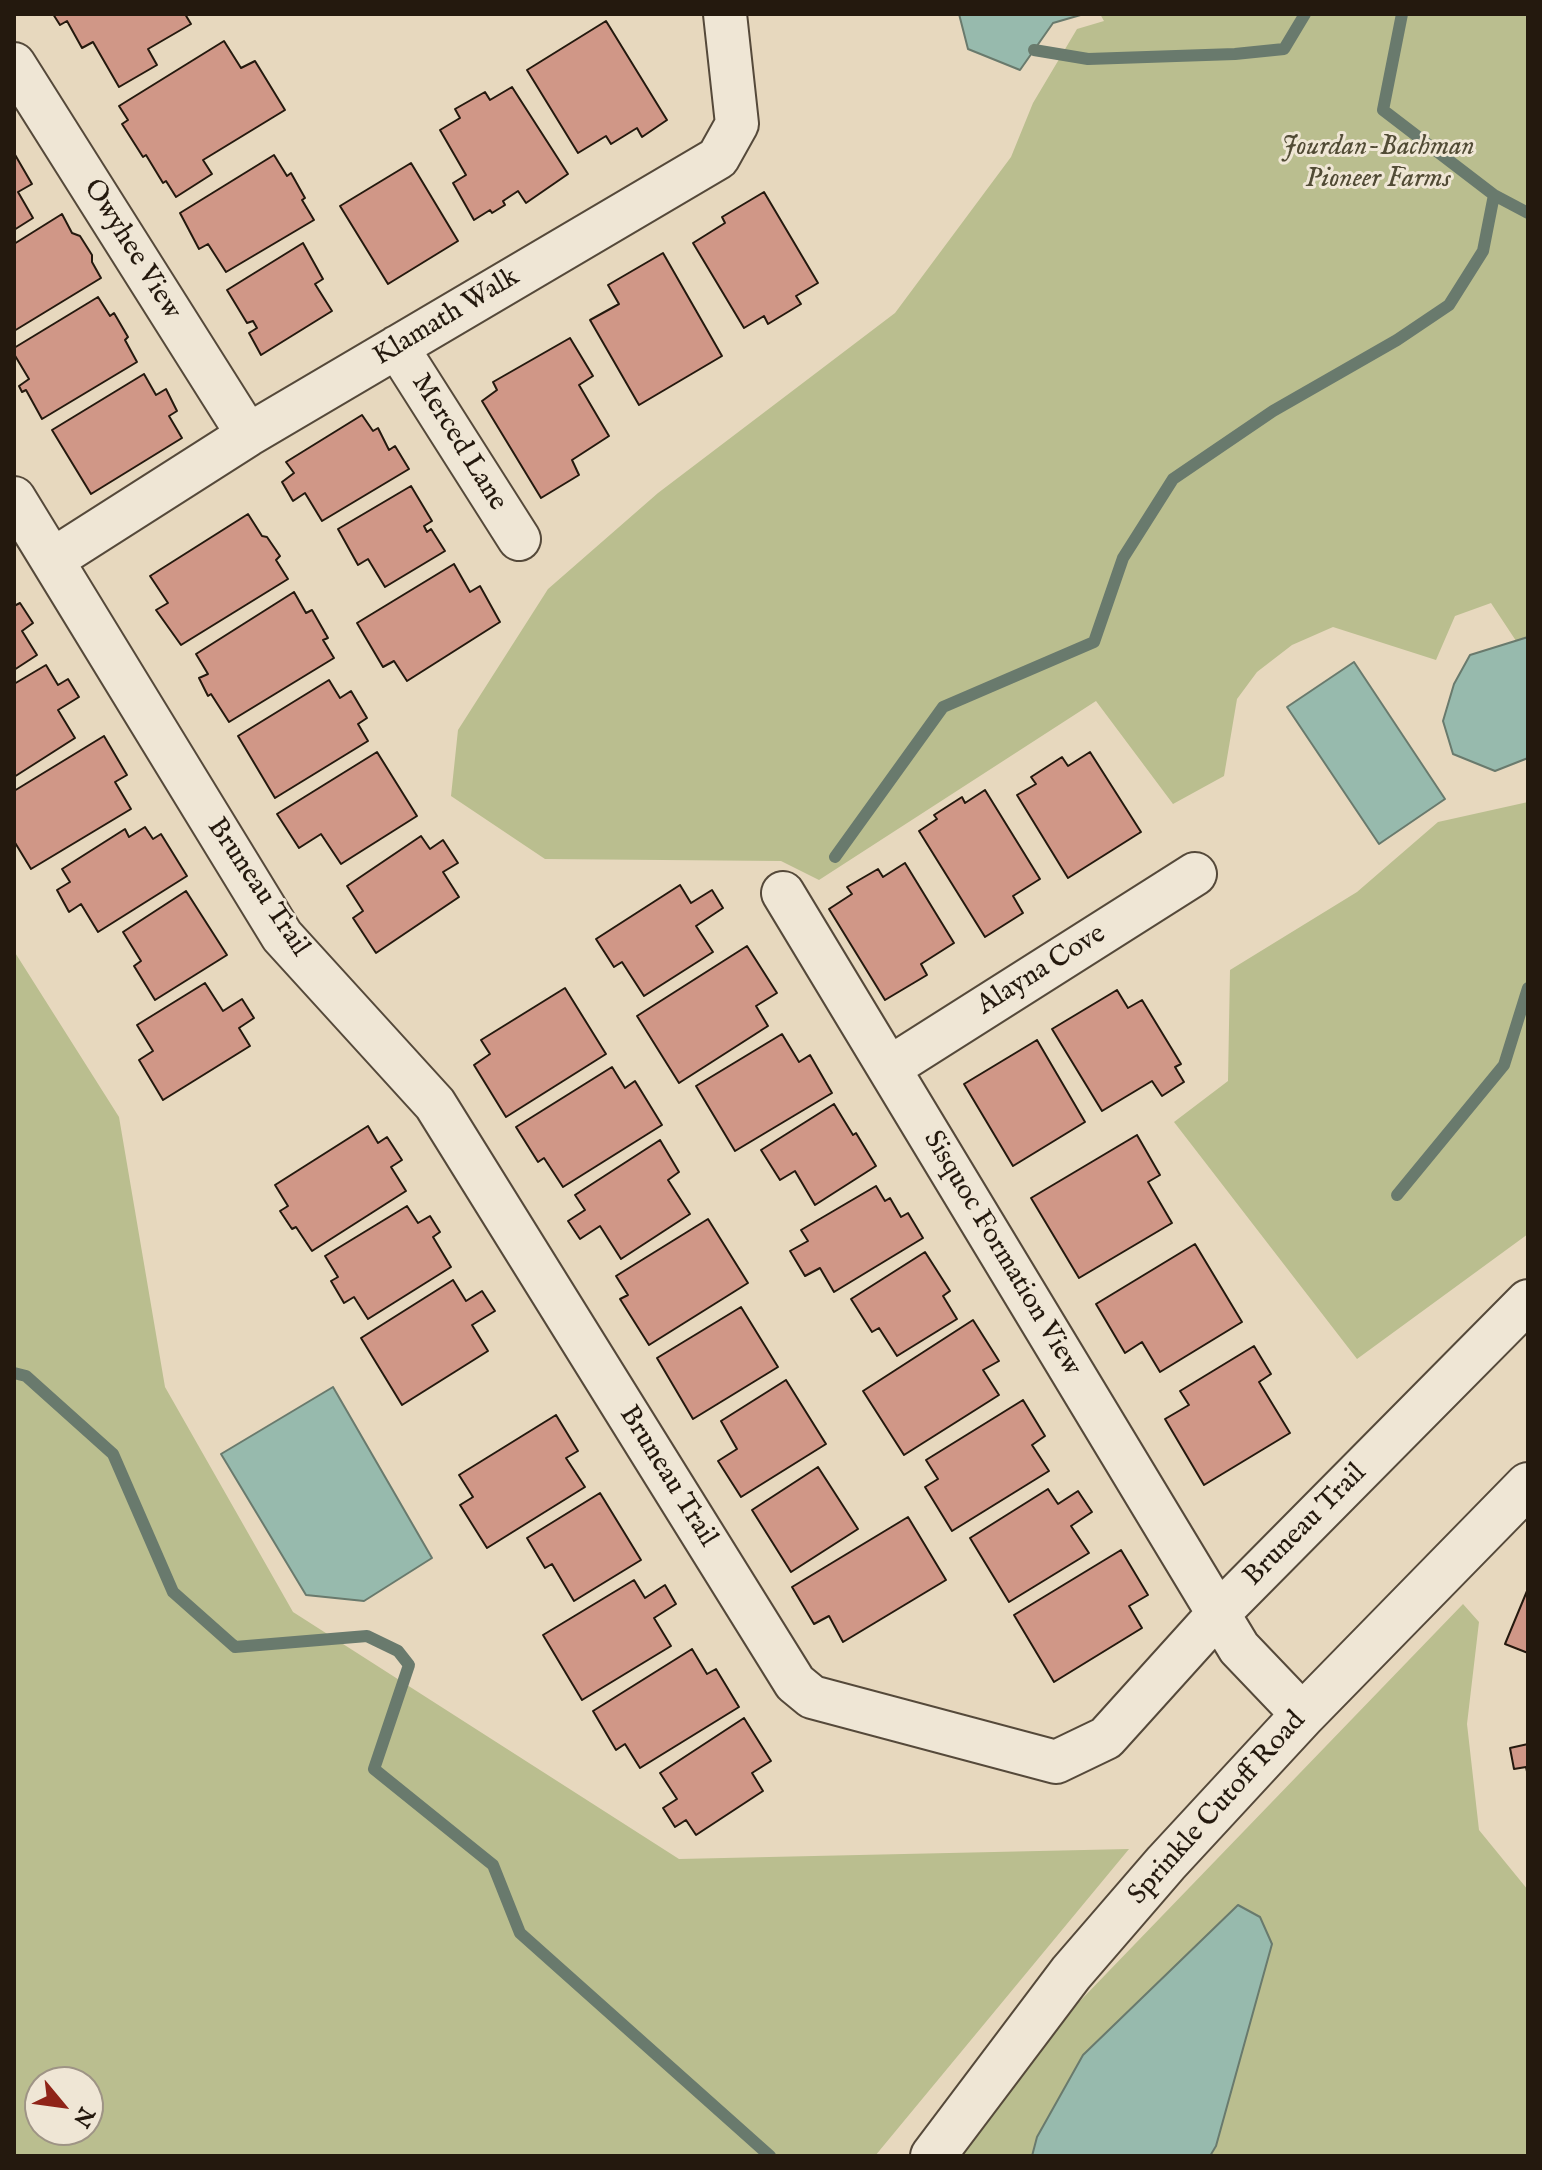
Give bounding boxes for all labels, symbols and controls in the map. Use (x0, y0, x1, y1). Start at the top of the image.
park label: Jourdan-Bachman Pioneer Farms (1281, 131, 1475, 197)
street label: Owyhee View (75, 174, 187, 326)
street label: Klamath Walk (368, 261, 526, 375)
street label: Merced Lane (403, 368, 513, 518)
street label: Bruneau Trail (198, 812, 316, 964)
street label: Alayna Cove (971, 918, 1113, 1024)
street label: Sisquoc Formation View (915, 1126, 1087, 1382)
street label: Bruneau Trail (610, 1400, 724, 1554)
street label: Bruneau Trail (1238, 1458, 1374, 1594)
street label: Sprinkle Cutoff Road (1122, 1705, 1314, 1913)
north arrow (24, 2066, 104, 2146)
text: N (66, 2102, 100, 2132)

